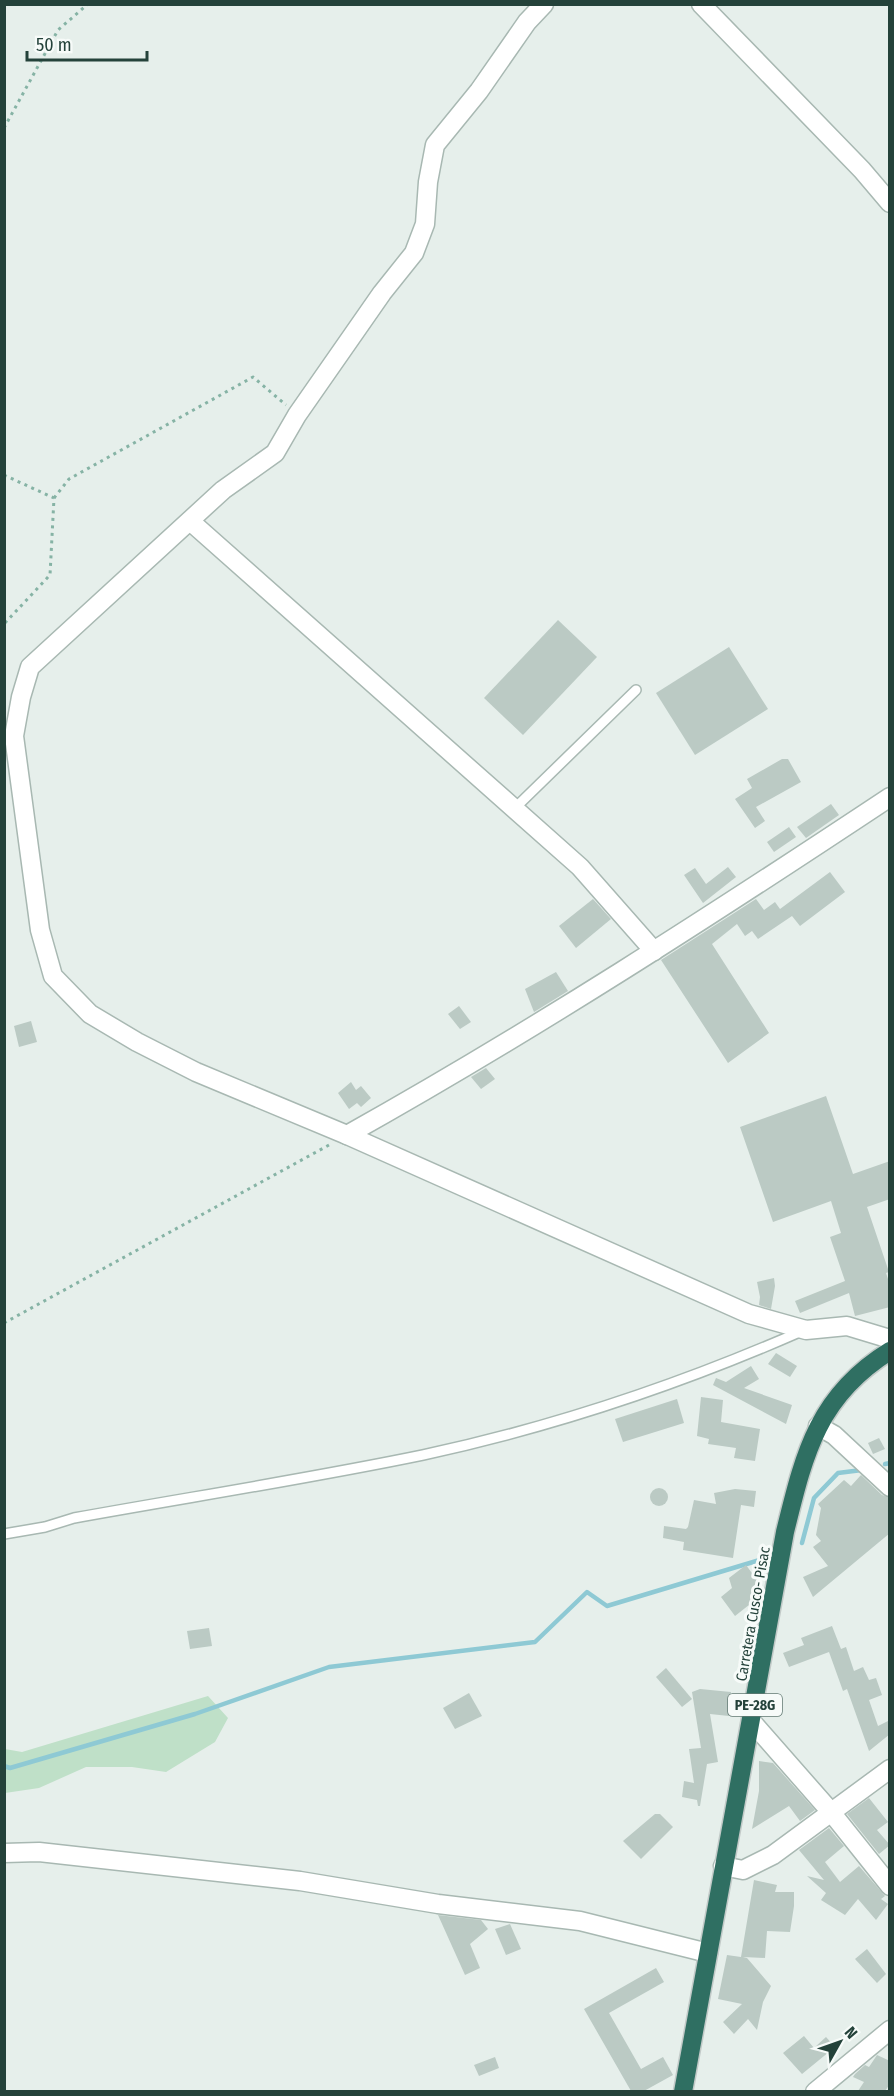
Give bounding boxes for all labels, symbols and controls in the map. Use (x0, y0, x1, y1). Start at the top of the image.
scale bar (27, 24, 147, 62)
text: 50 m (36, 34, 72, 56)
street label: Carretera Cusco- Pisac (732, 1545, 774, 1683)
road number: PE-28G (728, 1694, 782, 1716)
north arrow (810, 2012, 870, 2072)
text: N (841, 2023, 861, 2042)

